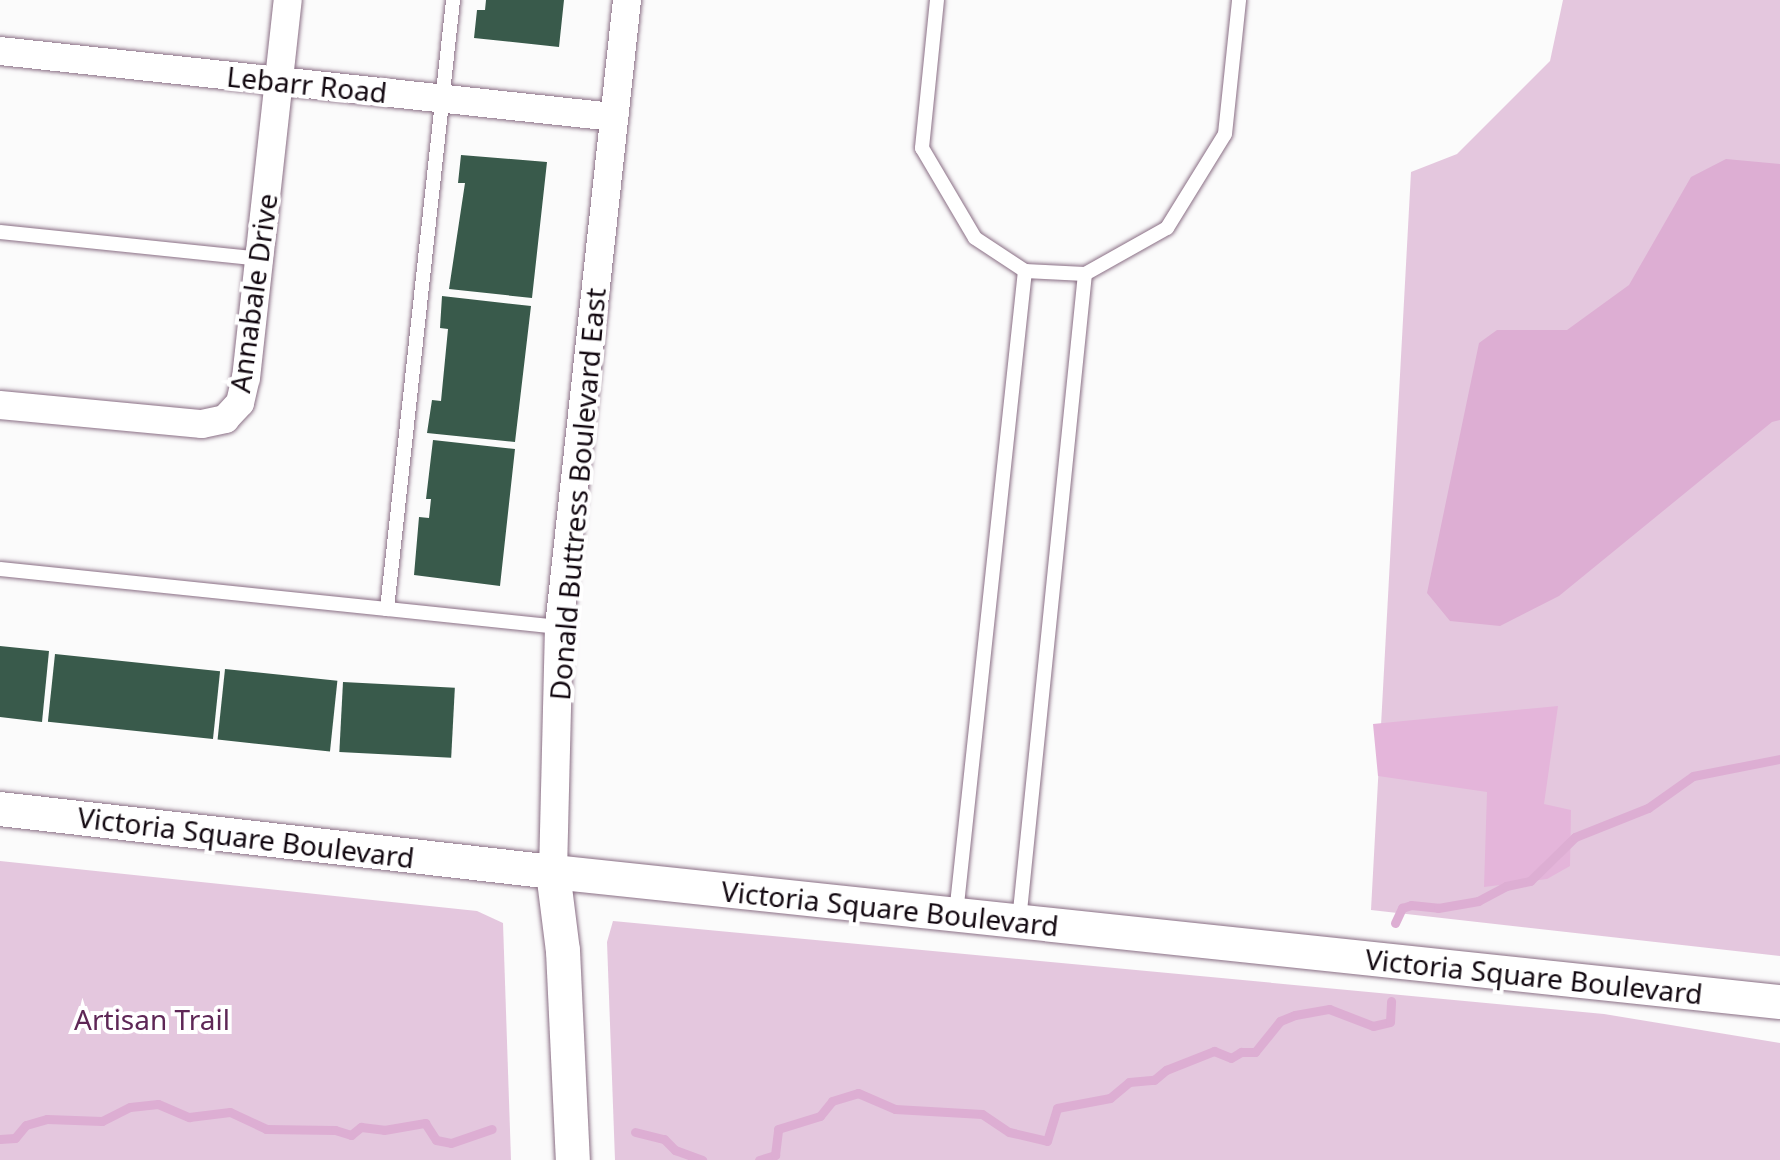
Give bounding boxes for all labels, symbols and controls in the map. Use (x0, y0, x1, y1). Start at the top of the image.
street label: Lebarr Road (225, 59, 389, 109)
street label: Annabale Drive (222, 191, 284, 395)
street label: Donald Buttress Boulevard East (542, 286, 612, 702)
street label: Victoria Square Boulevard (76, 800, 416, 874)
street label: Victoria Square Boulevard (720, 874, 1060, 942)
street label: Victoria Square Boulevard (1364, 942, 1704, 1010)
park label: Artisan Trail (74, 1002, 230, 1036)

